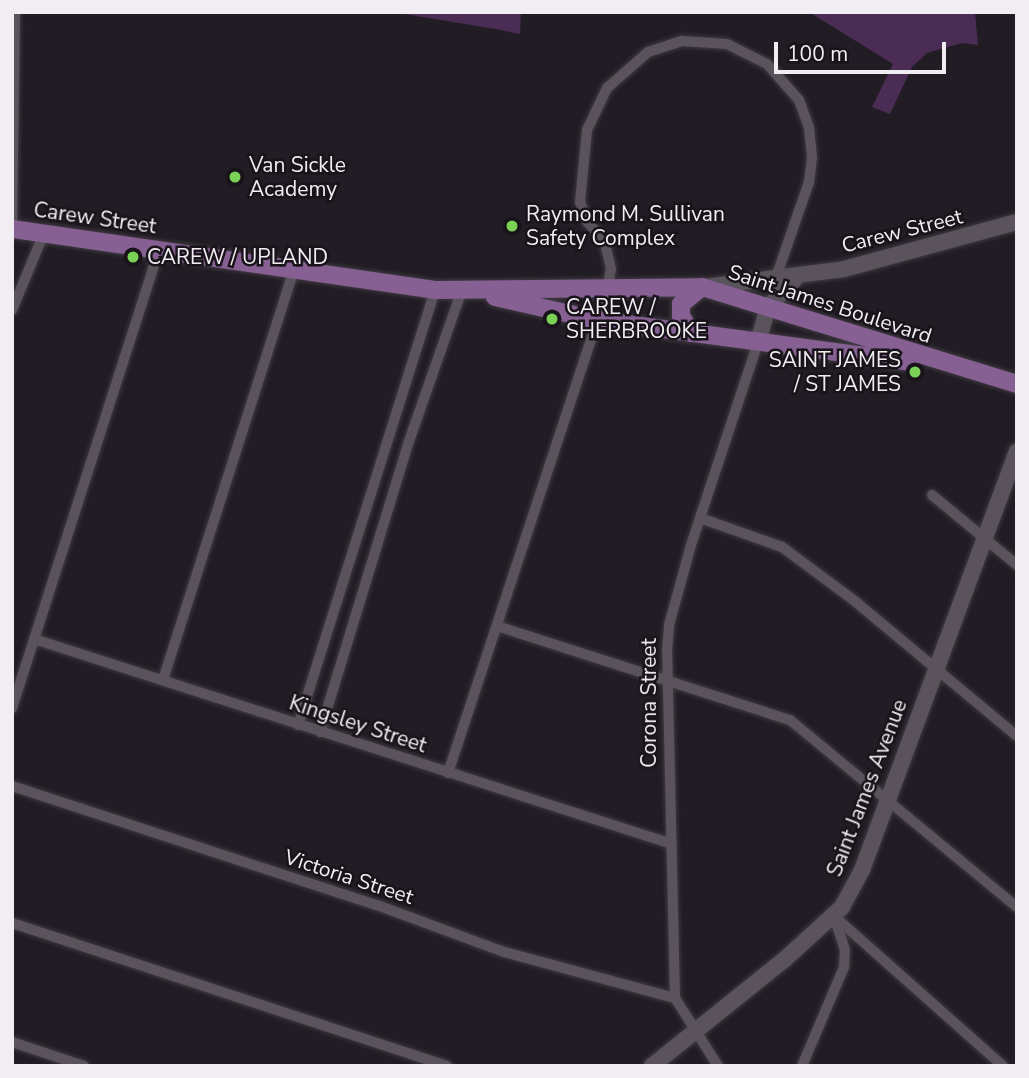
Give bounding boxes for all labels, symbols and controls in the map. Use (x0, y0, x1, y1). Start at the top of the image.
scale bar (777, 28, 948, 72)
text: 100 m (787, 40, 848, 68)
place label: Van Sickle Academy (249, 152, 346, 202)
marker: Van Sickle Academy (227, 169, 243, 185)
street label: Carew Street (32, 197, 158, 239)
place label: Raymond M. Sullivan Safety Complex (526, 201, 725, 251)
street label: Carew Street (839, 204, 965, 258)
marker: Raymond M. Sullivan Safety Complex (504, 218, 520, 234)
place label: CAREW / UPLAND (147, 244, 328, 270)
marker: CAREW / UPLAND (125, 249, 141, 265)
street label: Saint James Boulevard (725, 259, 935, 349)
place label: CAREW / SHERBROOKE (566, 294, 707, 344)
marker: CAREW / SHERBROOKE (544, 311, 560, 327)
place label: SAINT JAMES / ST JAMES (769, 347, 901, 397)
marker: SAINT JAMES / ST JAMES (907, 364, 923, 380)
street label: Corona Street (636, 638, 662, 768)
street label: Kingsley Street (286, 690, 430, 758)
street label: Saint James Avenue (822, 696, 912, 880)
street label: Victoria Street (281, 844, 417, 910)

